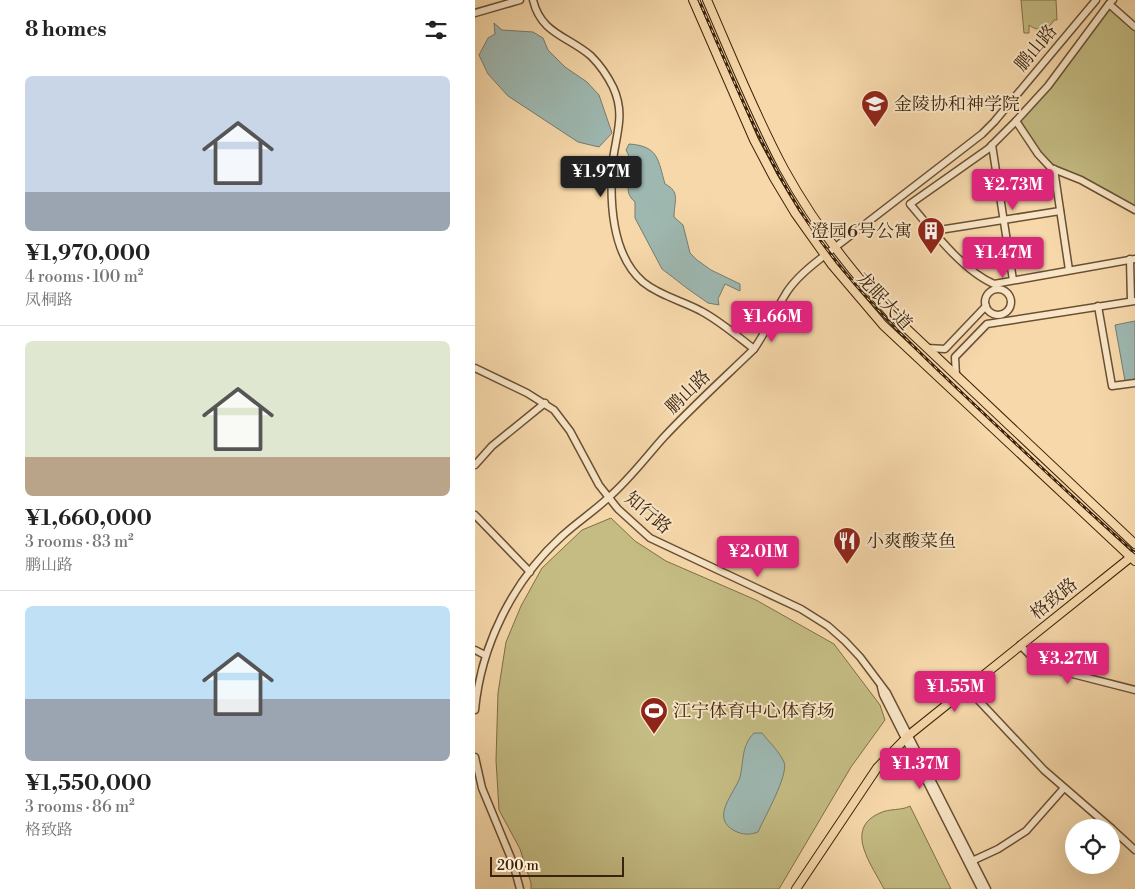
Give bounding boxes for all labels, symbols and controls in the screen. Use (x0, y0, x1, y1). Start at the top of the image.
icon: filters (422, 16, 450, 44)
text: 8 homes (25, 17, 107, 43)
street label: 鹏山路 (1010, 20, 1062, 76)
school or university icon: 金陵协和神学院 (860, 89, 890, 128)
place label: 金陵协和神学院 (894, 93, 1020, 116)
icon: home (193, 108, 283, 198)
pin: ¥1.97M (560, 156, 642, 198)
text: ¥1.97M (572, 162, 630, 182)
pin: ¥2.73M (972, 168, 1054, 211)
text: ¥2.73M (983, 175, 1043, 195)
building icon: 澄园6号公寓 (916, 216, 946, 255)
place label: 澄园6号公寓 (811, 220, 912, 243)
pin: ¥1.47M (962, 236, 1044, 279)
text: ¥1,970,000 (25, 241, 150, 267)
text: ¥1.47M (974, 243, 1032, 263)
text: 4 rooms · 100 m² (25, 267, 143, 287)
street label: 龙眠大道 (851, 267, 917, 335)
text: 凤桐路 (25, 290, 73, 310)
pin: ¥1.66M (731, 300, 813, 343)
text: ¥1.66M (742, 307, 802, 327)
street label: 鹏山路 (661, 365, 715, 419)
icon: home (193, 374, 283, 464)
street label: 知行路 (620, 487, 676, 539)
text: ¥1,660,000 (25, 506, 152, 532)
restaurant icon: 小爽酸菜鱼 (832, 526, 862, 565)
place label: 小爽酸菜鱼 (866, 530, 956, 553)
text: 3 rooms · 83 m² (25, 532, 134, 552)
pin: ¥2.01M (717, 536, 799, 578)
text: ¥2.01M (728, 542, 788, 562)
text: 鹏山路 (25, 555, 73, 575)
street label: 格致路 (1026, 573, 1082, 625)
icon: home (193, 639, 283, 729)
pin: ¥3.27M (1027, 642, 1109, 685)
text: ¥3.27M (1038, 649, 1098, 669)
pin: ¥1.55M (914, 670, 996, 713)
text: ¥1.55M (925, 677, 985, 697)
sports icon: 江宁体育中心体育场 (639, 696, 669, 735)
place label: 江宁体育中心体育场 (673, 700, 835, 723)
pin: ¥1.37M (879, 748, 961, 790)
text: ¥1.37M (891, 754, 949, 774)
text: ¥1,550,000 (25, 771, 151, 797)
text: 3 rooms · 86 m² (25, 797, 135, 817)
map controls (1065, 819, 1120, 874)
button: locate (1065, 819, 1120, 874)
text: 格致路 (25, 820, 73, 840)
scale bar (490, 854, 624, 877)
text: 200 m (497, 857, 539, 875)

